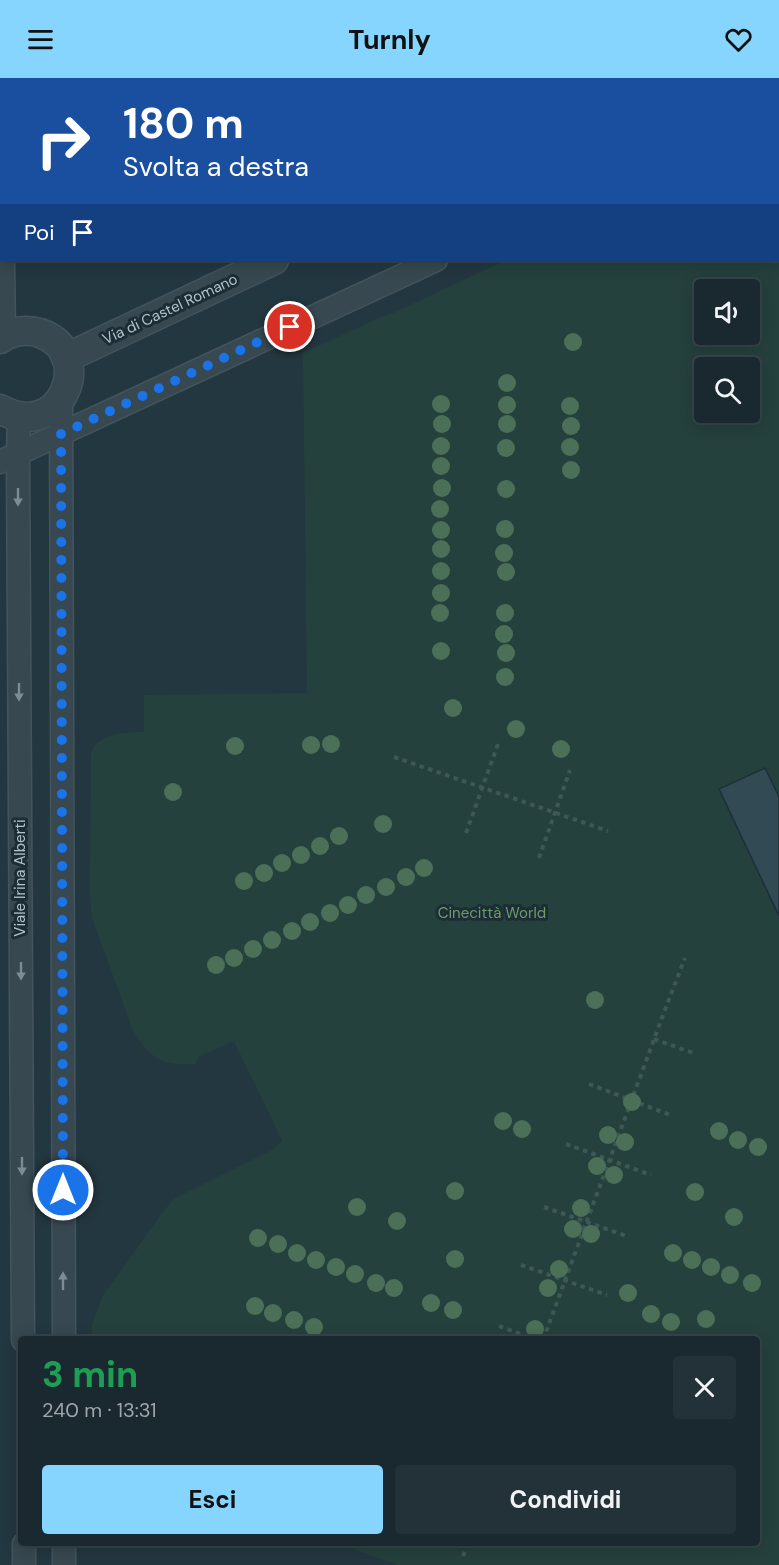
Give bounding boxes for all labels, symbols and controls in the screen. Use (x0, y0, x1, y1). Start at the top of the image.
text: Turnly (348, 22, 431, 57)
icon: menu (24, 23, 57, 56)
icon: heart (722, 23, 755, 56)
text: 180 m (123, 96, 244, 151)
icon: right (24, 102, 102, 180)
text: Svolta a destra (123, 149, 309, 184)
icon: arrive (66, 216, 99, 249)
text: Poi (24, 218, 54, 247)
street label: Via di Castel Romano (99, 269, 241, 349)
map controls (694, 279, 760, 423)
button: sound (694, 279, 760, 345)
pin (264, 301, 315, 352)
icon: arrive (273, 310, 306, 343)
button: search (694, 357, 760, 423)
one-way arrow (13, 487, 23, 506)
one-way arrow (14, 682, 24, 701)
street label: Viale Irina Alberti (10, 819, 30, 937)
park label: Cinecittà World (438, 903, 546, 923)
one-way arrow (16, 961, 26, 980)
one-way arrow (17, 1156, 27, 1175)
position arrow (31, 1158, 95, 1222)
one-way arrow (58, 1272, 68, 1291)
text: 3 min (42, 1351, 138, 1398)
button: close (673, 1356, 736, 1419)
text: 240 m · 13:31 (42, 1397, 157, 1423)
button: Esci (42, 1465, 383, 1534)
button: Condividi (395, 1465, 736, 1534)

